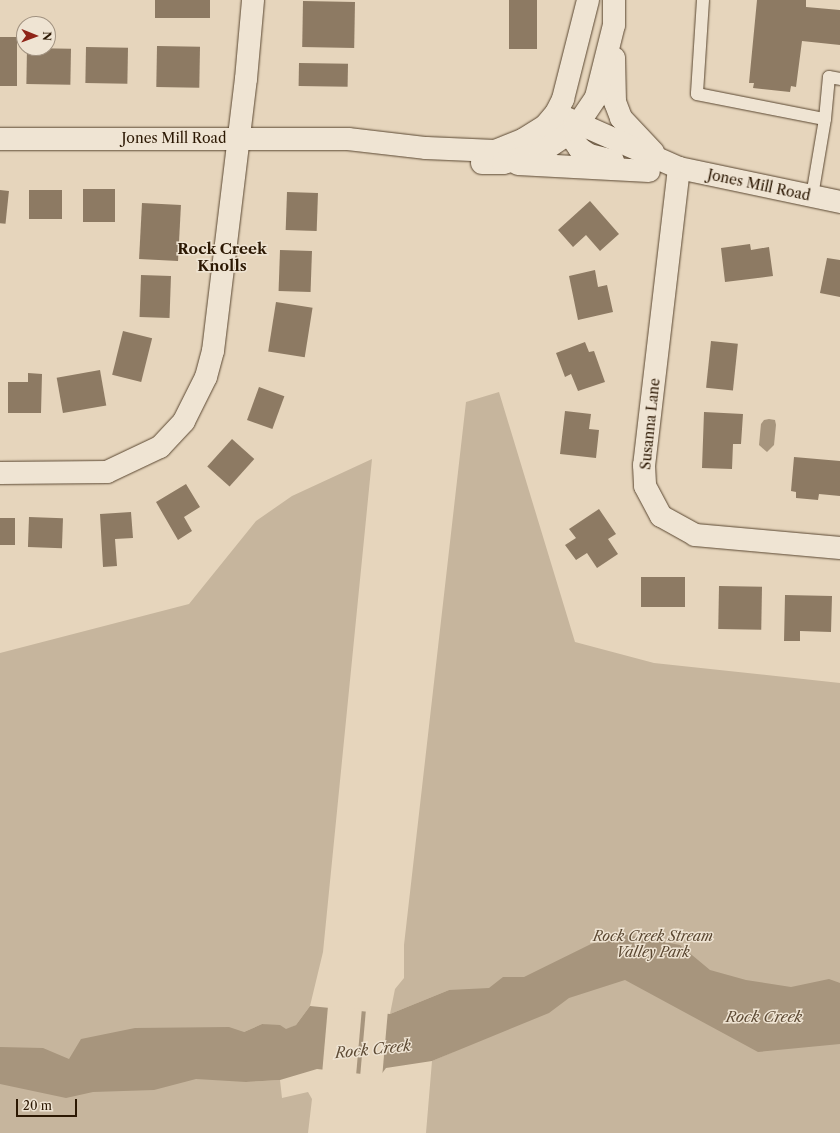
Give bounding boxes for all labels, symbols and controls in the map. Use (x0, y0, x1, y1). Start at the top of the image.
north arrow (16, 16, 56, 56)
text: N (40, 31, 54, 41)
street label: Jones Mill Road (122, 130, 226, 146)
street label: Jones Mill Road (706, 166, 812, 204)
district label: Rock Creek Knolls (177, 239, 267, 274)
street label: Susanna Lane (637, 377, 663, 471)
park label: Rock Creek Stream Valley Park (593, 928, 713, 960)
water label: Rock Creek (726, 1008, 802, 1026)
water label: Rock Creek (334, 1036, 412, 1062)
scale bar (18, 1091, 79, 1117)
text: 20 m (23, 1098, 52, 1113)

